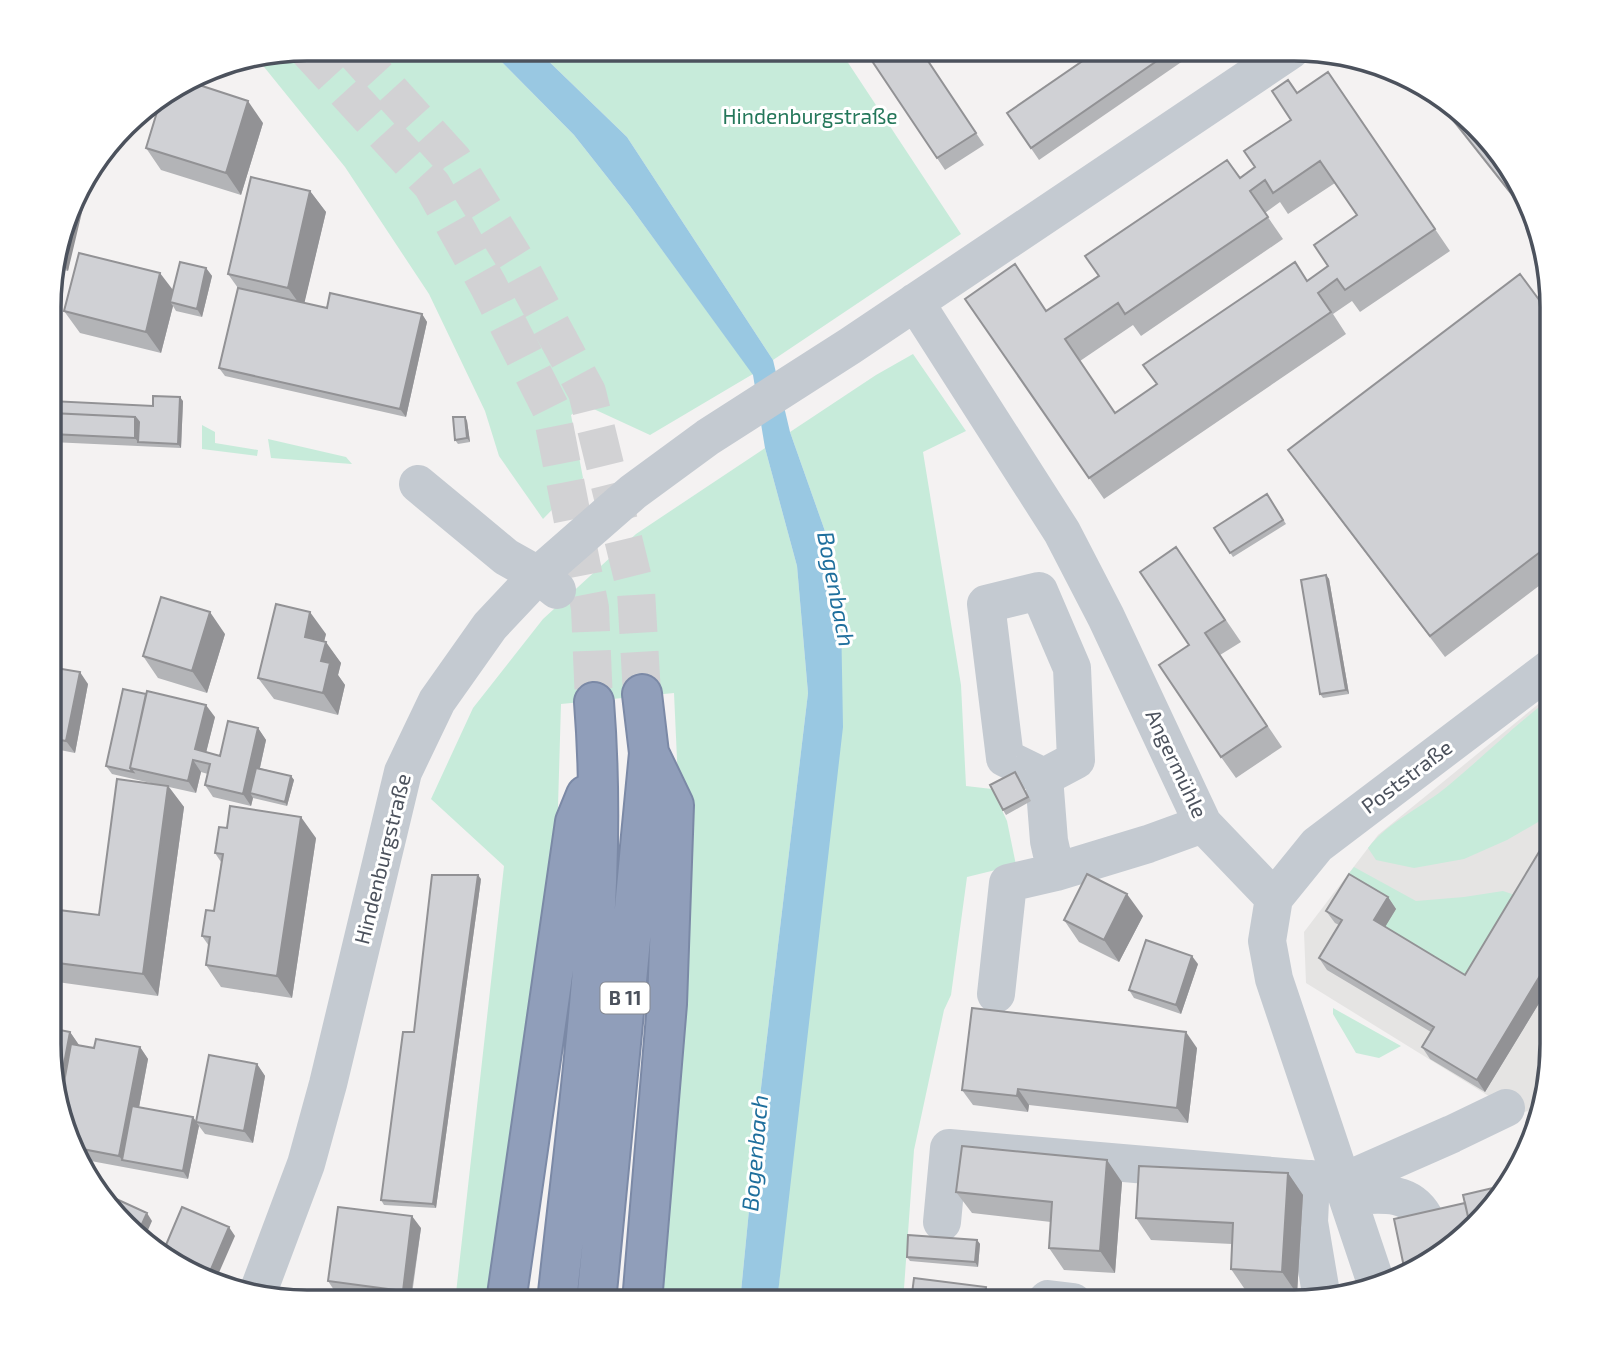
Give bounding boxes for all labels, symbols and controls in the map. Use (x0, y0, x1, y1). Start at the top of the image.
park label: Hindenburgstraße (722, 103, 898, 128)
water label: Bogenbach (812, 529, 862, 649)
street label: Angermühle (1141, 705, 1213, 822)
street label: Poststraße (1356, 734, 1456, 818)
street label: Hindenburgstraße (348, 771, 415, 947)
road number: B 11 (600, 982, 650, 1014)
water label: Bogenbach (735, 1093, 773, 1212)

